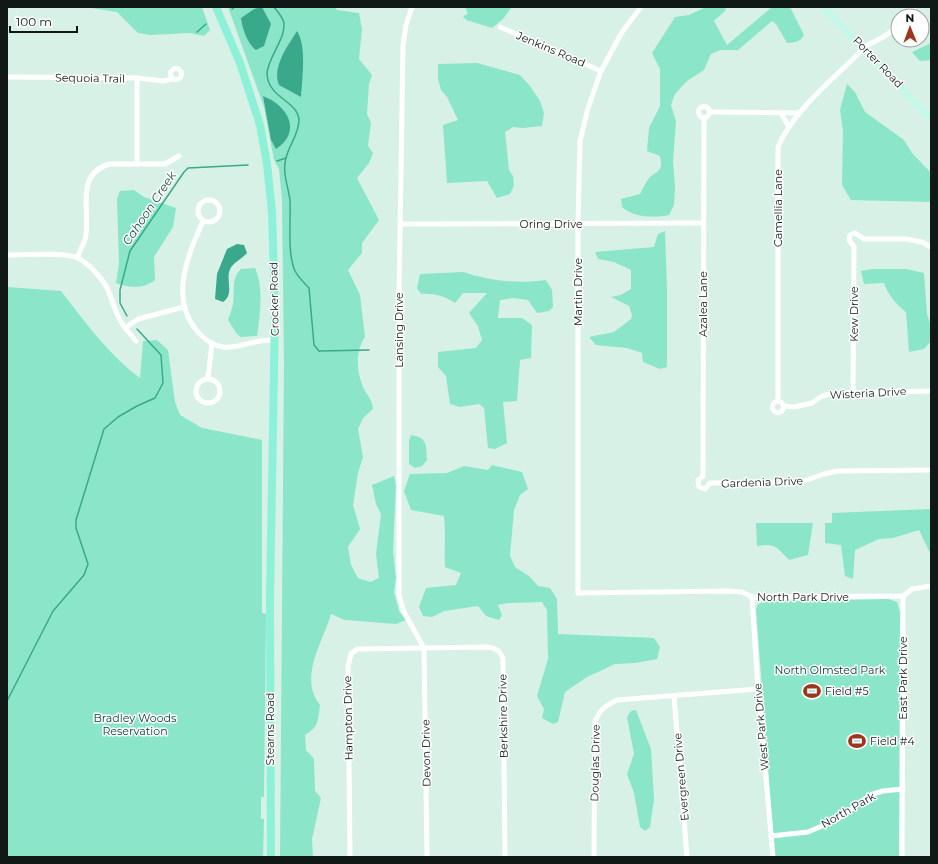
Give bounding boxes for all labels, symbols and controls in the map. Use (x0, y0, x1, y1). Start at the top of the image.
scale bar (10, 8, 77, 34)
north arrow (890, 8, 930, 48)
text: N (905, 11, 914, 25)
text: 100 m (16, 14, 52, 29)
street label: Jenkins Road (513, 28, 588, 70)
street label: Porter Road (850, 33, 906, 91)
street label: Sequoia Trail (55, 70, 125, 86)
water label: Cahoon Creek (119, 168, 180, 248)
street label: Camellia Lane (771, 169, 785, 247)
street label: Oring Drive (519, 217, 583, 231)
street label: Martin Drive (571, 258, 585, 326)
street label: Crocker Road (266, 262, 282, 336)
street label: Azalea Lane (696, 271, 710, 337)
street label: Kew Drive (847, 286, 861, 342)
street label: Lansing Drive (392, 292, 406, 368)
street label: Wisteria Drive (829, 384, 907, 402)
street label: Gardenia Drive (721, 474, 804, 490)
street label: North Park Drive (757, 590, 849, 604)
street label: East Park Drive (896, 636, 910, 720)
park label: North Olmsted Park (775, 663, 886, 677)
street label: Berkshire Drive (495, 674, 511, 758)
street label: Hampton Drive (340, 675, 356, 761)
sports icon: Field #5 (802, 681, 822, 701)
street label: West Park Drive (750, 682, 772, 771)
place label: Field #5 (825, 684, 869, 698)
street label: Stearns Road (263, 693, 277, 765)
park label: Bradley Woods Reservation (94, 711, 177, 738)
street label: Devon Drive (418, 719, 434, 787)
street label: Douglas Drive (587, 724, 603, 802)
sports icon: Field #4 (847, 731, 867, 751)
street label: Evergreen Drive (670, 732, 692, 822)
place label: Field #4 (870, 734, 916, 748)
street label: North Park (818, 789, 878, 831)

